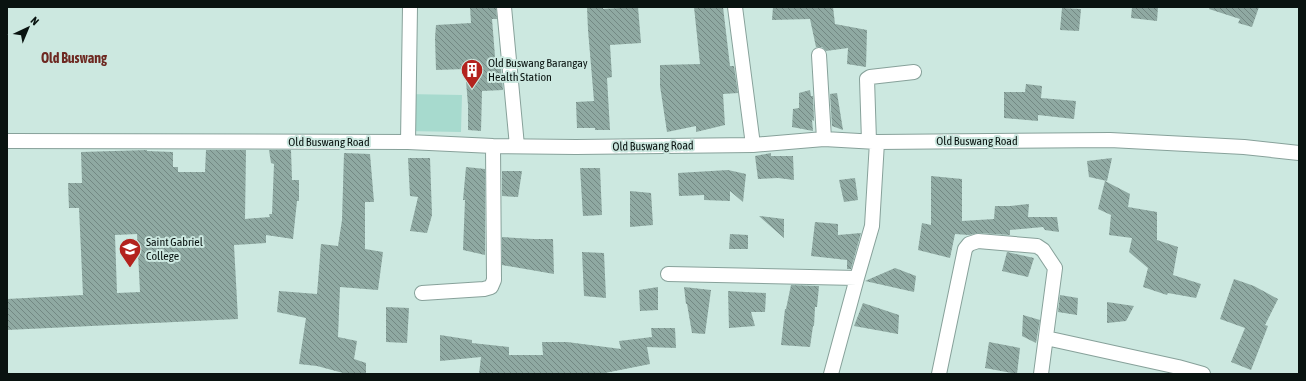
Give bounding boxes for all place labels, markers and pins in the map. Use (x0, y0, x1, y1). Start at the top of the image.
place label: Old Buswang Barangay Health Station (488, 56, 588, 84)
building icon: Old Buswang Barangay Health Station (459, 57, 485, 90)
place label: Saint Gabriel College (146, 235, 204, 263)
school or university icon: Saint Gabriel College (117, 236, 143, 269)

